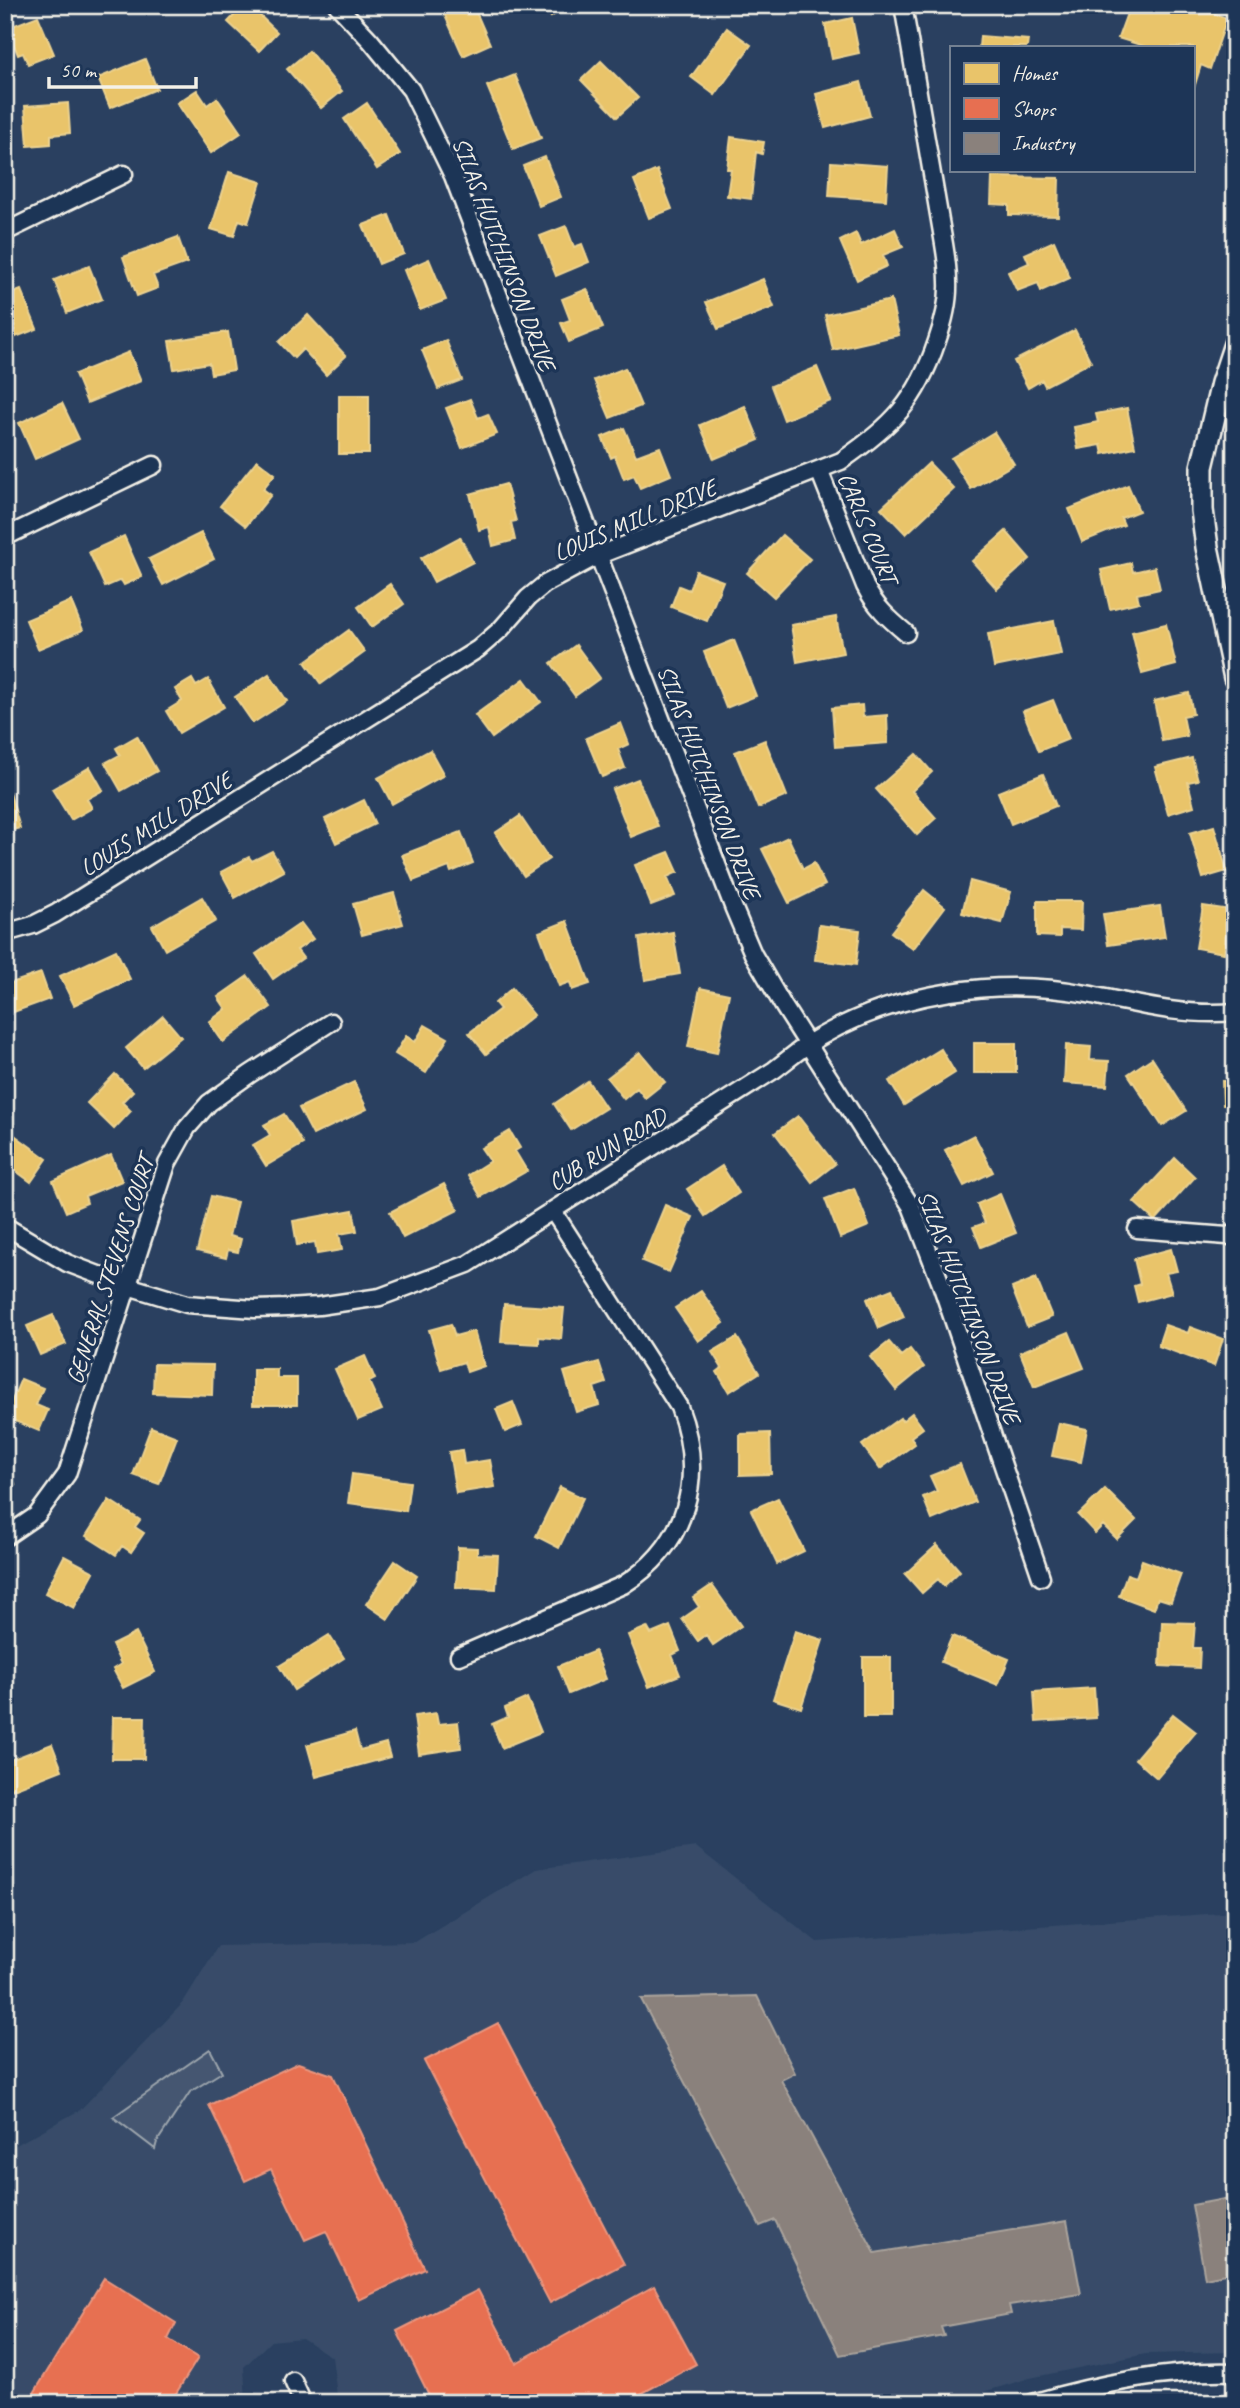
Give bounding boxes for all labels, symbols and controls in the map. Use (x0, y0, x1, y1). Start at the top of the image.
scale bar (49, 46, 196, 90)
legend (950, 46, 1194, 172)
text: 50 m (60, 57, 98, 83)
text: Homes (1012, 60, 1059, 86)
text: Shops (1012, 96, 1057, 122)
text: Industry (1012, 130, 1076, 156)
street label: SILAS HUTCHINSON DRIVE (446, 133, 564, 378)
street label: CARLS COURT (831, 468, 907, 593)
street label: LOUIS MILL DRIVE (549, 471, 723, 568)
street label: SILAS HUTCHINSON DRIVE (651, 661, 769, 906)
street label: LOUIS MILL DRIVE (74, 764, 240, 883)
street label: CUB RUN ROAD (542, 1100, 674, 1197)
street label: GENERAL STEVENS COURT (59, 1147, 163, 1388)
street label: SILAS HUTCHINSON DRIVE (911, 1186, 1029, 1431)

